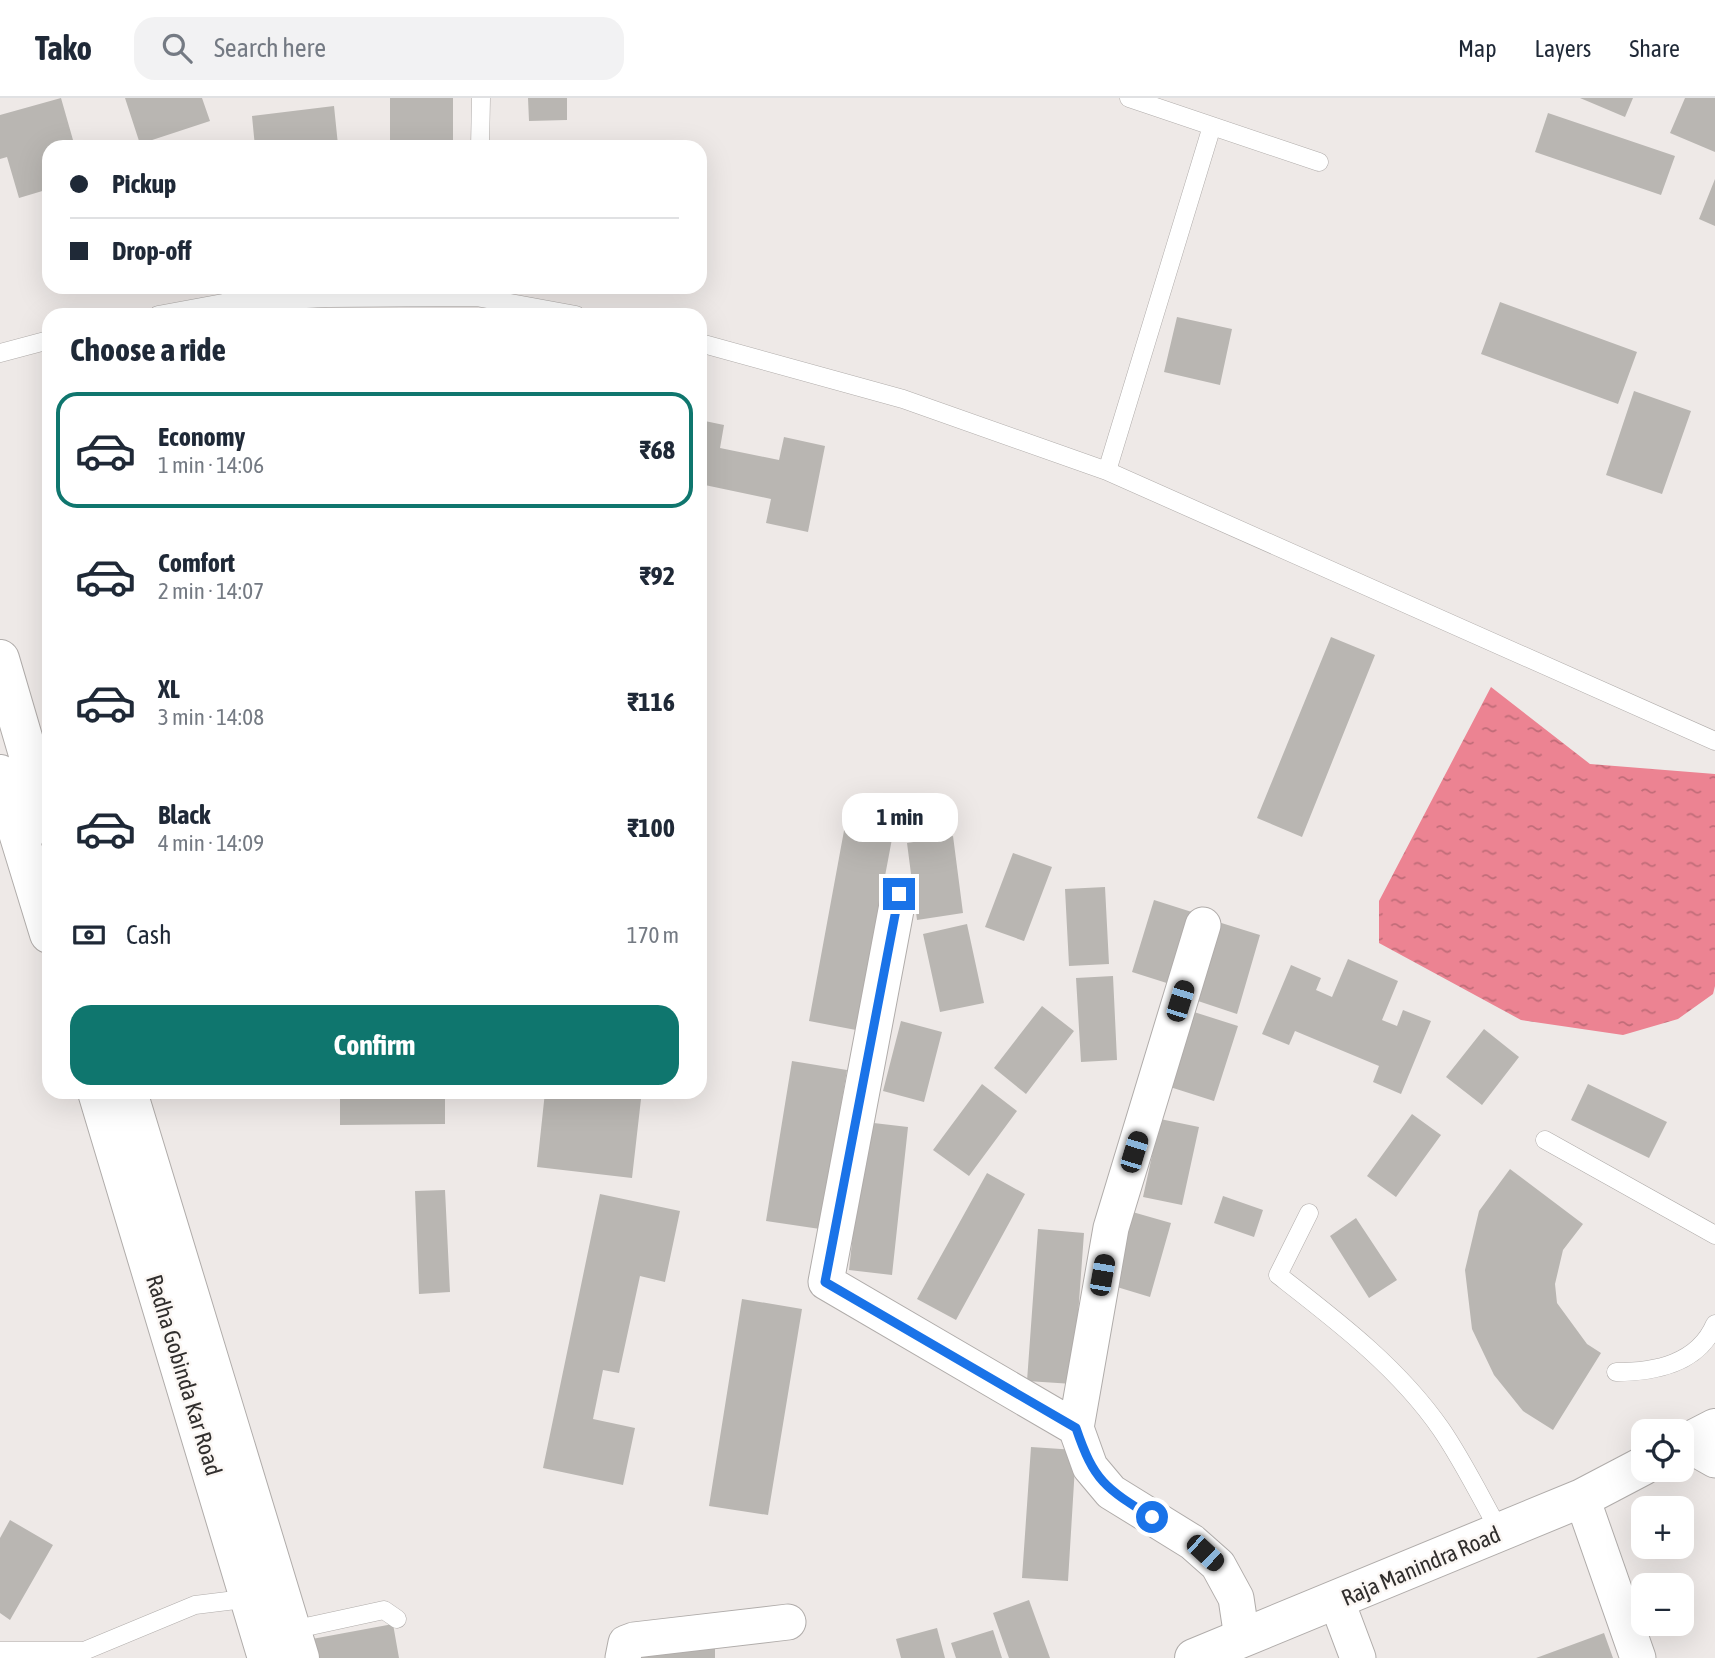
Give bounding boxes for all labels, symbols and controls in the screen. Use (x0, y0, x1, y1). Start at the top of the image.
search box (134, 17, 624, 80)
text: Tako (35, 29, 92, 67)
icon: search (158, 29, 196, 67)
text: Search here (214, 33, 326, 63)
text: Map (1458, 35, 1497, 62)
text: Layers (1535, 35, 1591, 62)
text: Share (1629, 35, 1680, 62)
text: Pickup (112, 169, 176, 199)
text: Drop-off (112, 236, 192, 266)
text: Choose a ride (70, 331, 226, 368)
icon: car (74, 419, 137, 482)
text: Economy (158, 422, 245, 452)
text: ₹68 (639, 435, 675, 465)
text: 1 min · 14:06 (158, 452, 264, 478)
icon: car (74, 545, 137, 608)
text: Comfort (158, 548, 235, 578)
text: ₹92 (639, 561, 675, 591)
text: 2 min · 14:07 (158, 578, 264, 604)
icon: car (74, 671, 137, 734)
text: XL (158, 674, 180, 704)
text: ₹116 (627, 687, 675, 717)
text: 3 min · 14:08 (158, 704, 264, 730)
callout: 1 min (841, 792, 957, 842)
icon: car (74, 797, 137, 860)
text: Black (158, 800, 210, 830)
text: 1 min (877, 804, 923, 830)
text: ₹100 (627, 813, 675, 843)
text: 4 min · 14:09 (158, 830, 264, 856)
route end (883, 878, 915, 910)
icon: cash (70, 916, 108, 954)
text: Cash (126, 920, 172, 950)
text: 170 m (627, 922, 679, 948)
car (1164, 978, 1197, 1024)
button: Confirm (70, 1005, 679, 1085)
car (1118, 1129, 1151, 1175)
car (1089, 1252, 1116, 1298)
street label: Radha Gobinda Kar Road (141, 1271, 227, 1479)
map controls (1631, 1419, 1694, 1636)
button: locate (1631, 1419, 1694, 1482)
button: + (1631, 1496, 1694, 1559)
route start (1136, 1501, 1168, 1533)
street label: Raja Manindra Road (1338, 1521, 1504, 1611)
car (1183, 1531, 1228, 1575)
button: − (1631, 1573, 1694, 1636)

